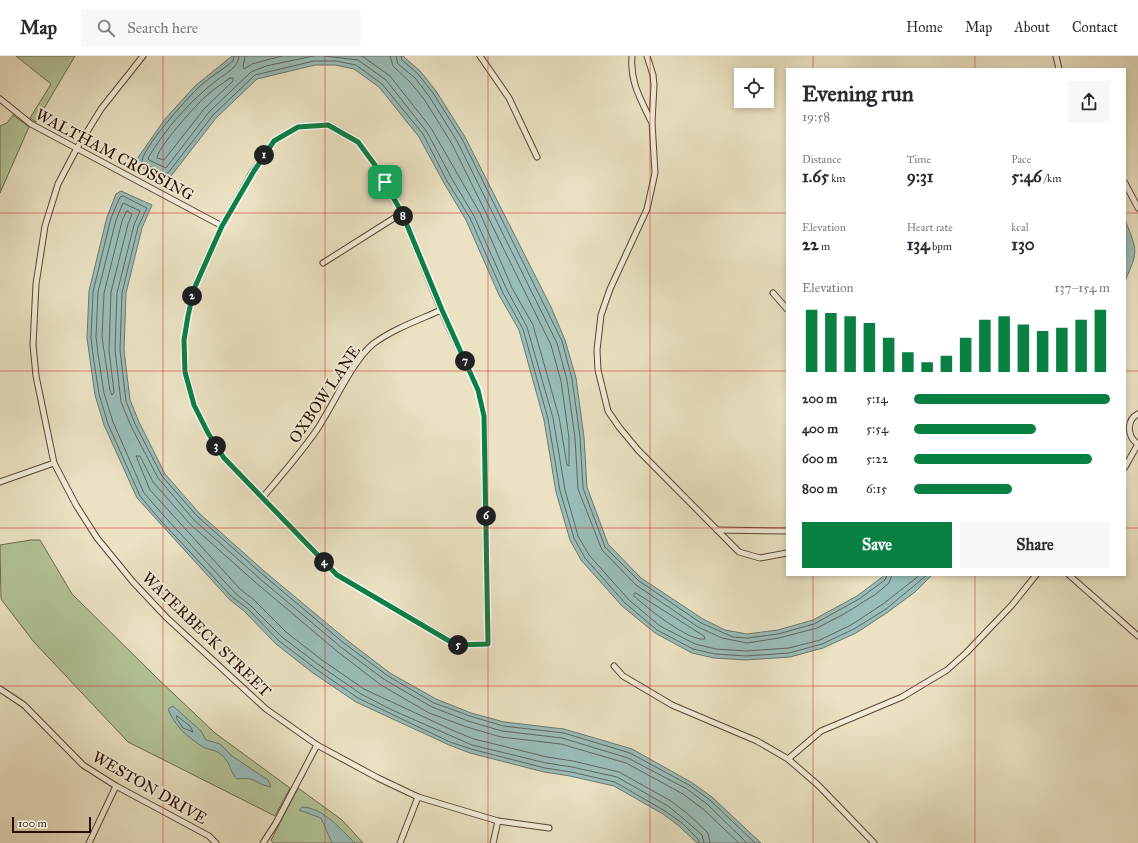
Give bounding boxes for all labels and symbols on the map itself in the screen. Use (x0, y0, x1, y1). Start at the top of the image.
street label: WALTHAM CROSSING (32, 105, 197, 204)
pin: 1 (254, 145, 274, 165)
pin (368, 165, 402, 199)
pin: 8 (393, 206, 413, 226)
pin: 2 (182, 286, 202, 306)
street label: OXBOW LANE (285, 342, 364, 447)
pin: 7 (455, 351, 475, 371)
pin: 3 (206, 436, 226, 456)
pin: 6 (476, 506, 496, 526)
pin: 4 (314, 552, 334, 572)
street label: WATERBECK STREET (138, 568, 275, 701)
pin: 5 (448, 635, 468, 655)
street label: WESTON DRIVE (89, 747, 210, 828)
scale bar (12, 815, 91, 834)

